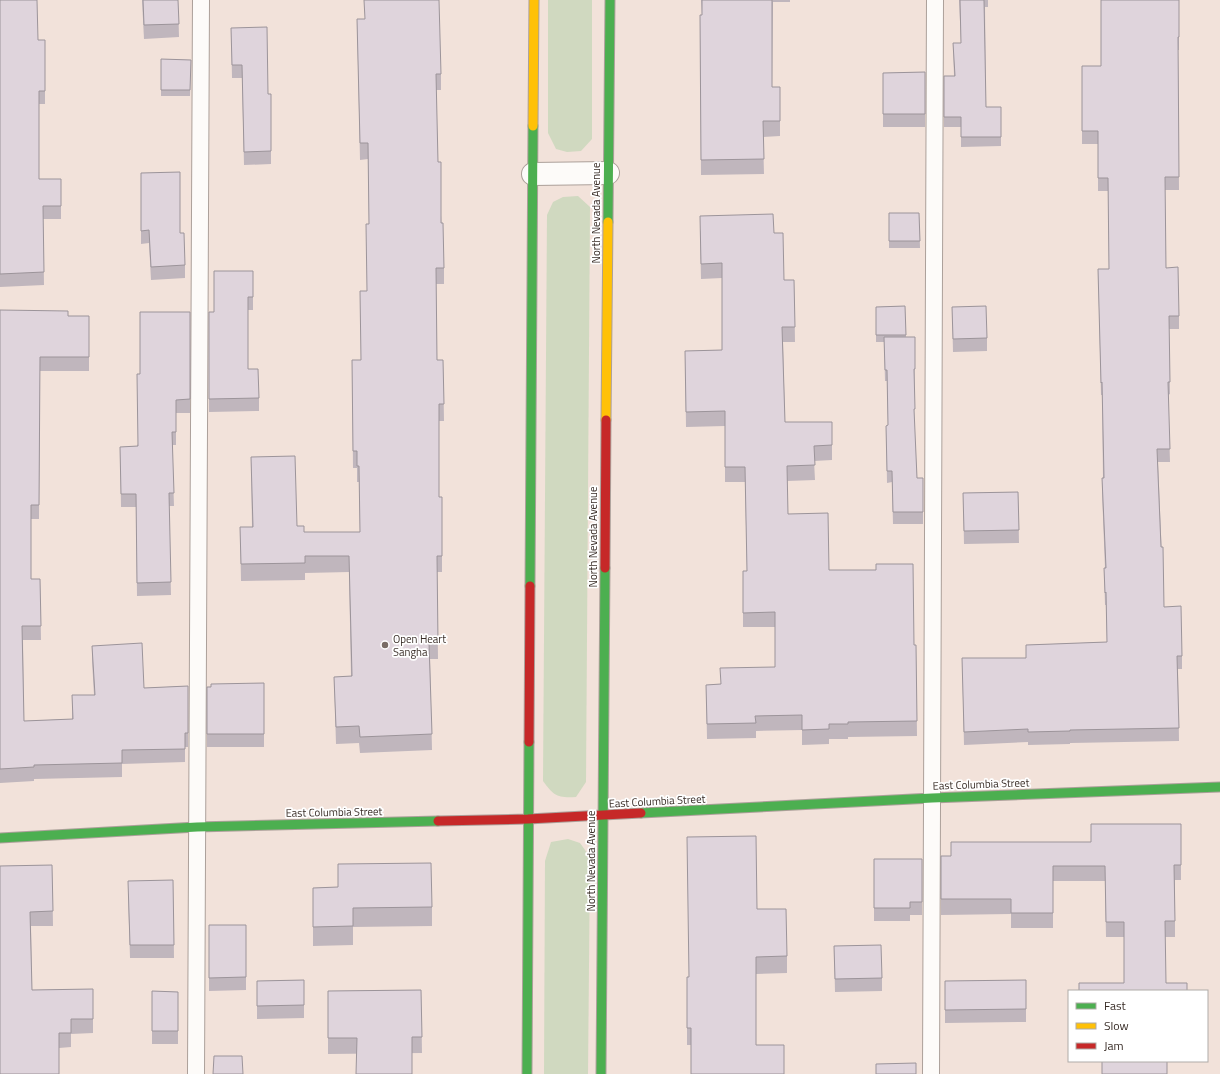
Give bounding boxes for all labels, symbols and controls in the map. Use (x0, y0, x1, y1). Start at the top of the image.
street label: North Nevada Avenue (588, 162, 604, 263)
street label: North Nevada Avenue (585, 486, 601, 587)
place label: Open Heart Sangha (393, 631, 446, 660)
marker: Open Heart Sangha (380, 640, 390, 650)
street label: East Columbia Street (932, 774, 1030, 794)
street label: East Columbia Street (608, 790, 706, 812)
street label: East Columbia Street (286, 803, 383, 821)
street label: North Nevada Avenue (583, 810, 599, 911)
legend (1068, 990, 1208, 1062)
text: Fast (1104, 996, 1127, 1015)
text: Slow (1104, 1016, 1129, 1035)
text: Jam (1104, 1036, 1124, 1055)

